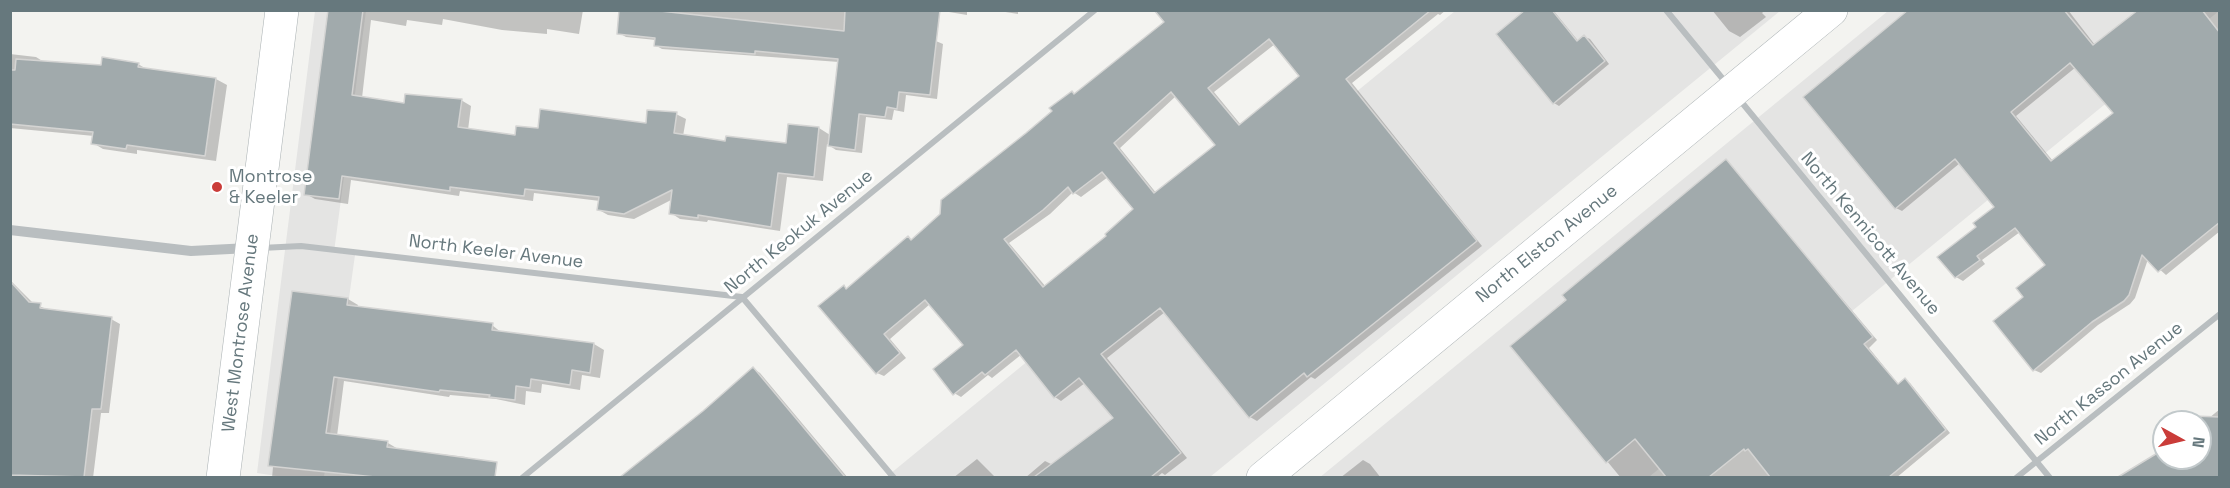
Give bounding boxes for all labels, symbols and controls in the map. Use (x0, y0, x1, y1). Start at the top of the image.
street label: North Kennicott Avenue (1796, 148, 1944, 320)
street label: North Keokuk Avenue (720, 165, 878, 299)
place label: Montrose & Keeler (229, 166, 312, 208)
marker: Montrose & Keeler (210, 180, 224, 194)
street label: North Elston Avenue (1472, 180, 1622, 308)
street label: North Keeler Avenue (407, 231, 585, 273)
street label: West Montrose Avenue (218, 232, 264, 434)
street label: North Kasson Avenue (2031, 318, 2187, 450)
north arrow (2152, 410, 2212, 470)
text: N (2187, 436, 2209, 449)

